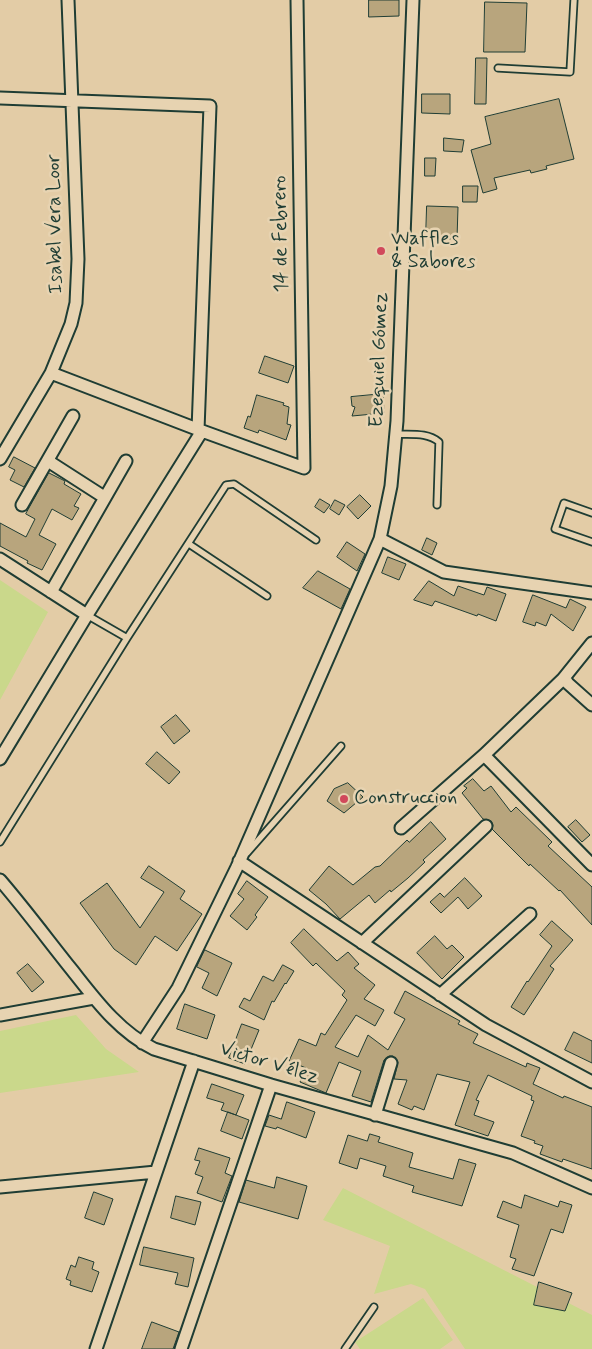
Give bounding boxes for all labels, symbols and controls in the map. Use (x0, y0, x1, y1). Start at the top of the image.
street label: Isabel Vera Loor (43, 154, 69, 294)
street label: 14 de Febrero (269, 175, 295, 293)
place label: Waffles & Sabores (391, 228, 475, 275)
marker: Waffles & Sabores (375, 245, 387, 257)
street label: Ezequiel Gómez (366, 292, 394, 428)
place label: Construccion (354, 787, 457, 811)
marker: Construccion (338, 793, 350, 805)
street label: Victor Vélez (217, 1038, 321, 1090)

